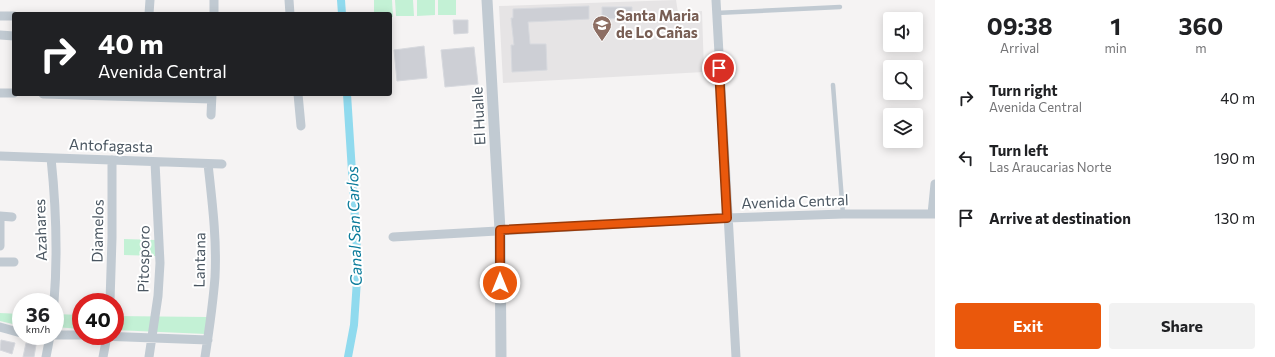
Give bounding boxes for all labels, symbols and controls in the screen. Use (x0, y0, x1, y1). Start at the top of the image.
place label: Santa Maria de Lo Cañas (616, 6, 699, 41)
text: 09:38 (987, 11, 1053, 40)
text: 1 (1110, 11, 1121, 40)
text: 360 (1178, 11, 1223, 40)
map controls (883, 12, 923, 148)
button: sound (883, 12, 923, 52)
school or university icon: Santa Maria de Lo Cañas (591, 14, 613, 42)
text: 40 m (98, 26, 164, 60)
icon: right (32, 28, 84, 80)
text: Arrival (1000, 40, 1039, 56)
text: min (1105, 40, 1127, 56)
text: m (1195, 40, 1206, 56)
pin (702, 51, 736, 85)
icon: arrive (708, 57, 730, 79)
text: Avenida Central (98, 60, 227, 82)
button: search (883, 60, 923, 100)
text: Turn right (989, 81, 1058, 99)
street label: El Hualle (467, 86, 489, 146)
icon: right (955, 87, 977, 109)
text: 40 m (1220, 89, 1255, 107)
text: Avenida Central (989, 99, 1082, 115)
button: layers (883, 108, 923, 148)
street label: Antofagasta (69, 135, 153, 155)
text: Turn left (989, 141, 1048, 159)
icon: left (955, 147, 977, 169)
text: 190 m (1214, 149, 1255, 167)
text: Las Araucarias Norte (989, 159, 1112, 175)
water label: Canal San Carlos (342, 165, 365, 287)
street label: Avenida Central (741, 190, 849, 212)
street label: Azahares (30, 198, 50, 262)
street label: Diamelos (87, 199, 107, 263)
icon: arrive (955, 207, 977, 229)
text: Arrive at destination (989, 209, 1131, 227)
text: 130 m (1214, 209, 1255, 227)
street label: Pitosporo (133, 225, 153, 293)
street label: Lantana (190, 232, 208, 288)
position arrow (479, 262, 521, 304)
speed limit sign: 40 (72, 293, 124, 345)
text: 36 (26, 302, 50, 326)
button: Exit (955, 303, 1101, 349)
button: Share (1109, 303, 1255, 349)
text: km/h (26, 323, 50, 335)

